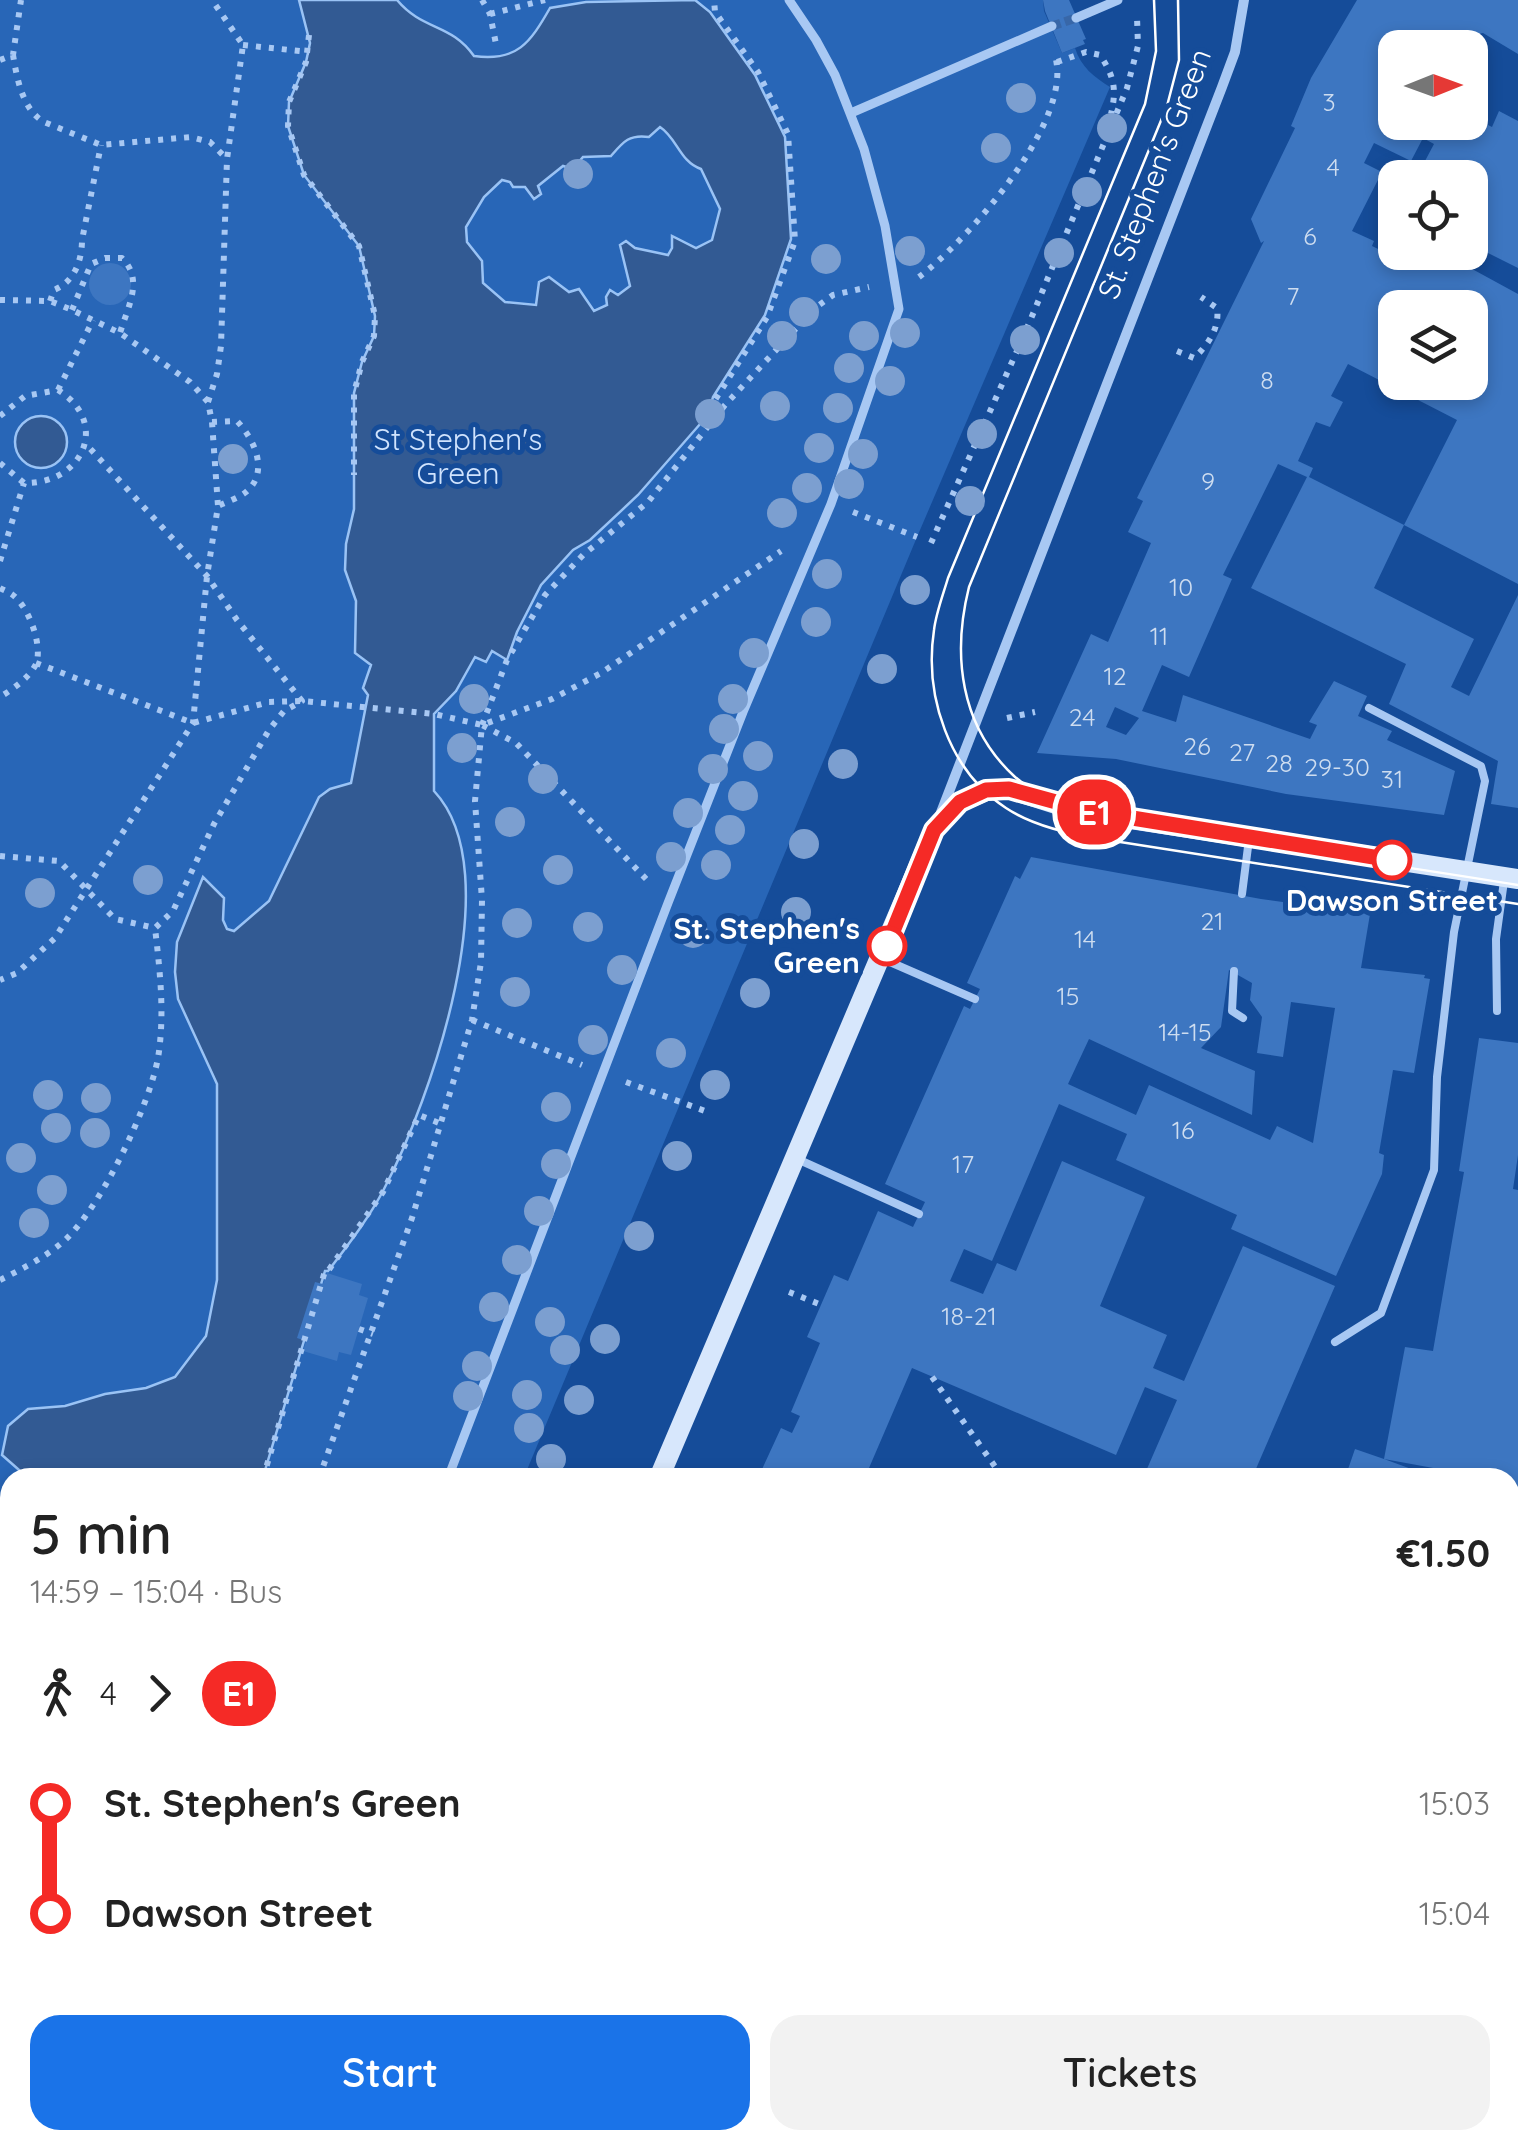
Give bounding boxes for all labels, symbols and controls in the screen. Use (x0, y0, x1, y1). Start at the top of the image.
north arrow (1378, 30, 1488, 140)
map controls (1378, 30, 1488, 400)
street label: St. Stephen's Green (1089, 43, 1219, 304)
house number: 3 (1322, 86, 1336, 117)
house number: 4 (1326, 151, 1340, 182)
button: locate (1378, 160, 1488, 270)
house number: 6 (1303, 220, 1317, 251)
house number: 7 (1287, 280, 1300, 311)
button: layers (1378, 290, 1488, 400)
house number: 8 (1260, 364, 1274, 395)
park label: St Stephen's Green (374, 420, 542, 492)
house number: 9 (1201, 465, 1215, 496)
house number: 10 (1169, 571, 1193, 602)
house number: 11 (1150, 620, 1168, 651)
house number: 12 (1103, 660, 1127, 691)
house number: 24 (1069, 701, 1095, 732)
house number: 26 (1183, 730, 1211, 761)
house number: 27 (1229, 736, 1255, 767)
house number: 28 (1265, 747, 1293, 778)
house number: 29-30 (1304, 751, 1370, 782)
house number: 31 (1381, 763, 1403, 794)
line badge: E1 (1049, 780, 1139, 844)
text: E1 (1077, 790, 1111, 834)
marker: Dawson Street (1373, 841, 1411, 879)
place label: Dawson Street (1286, 881, 1498, 919)
house number: 21 (1200, 905, 1224, 936)
place label: St. Stephen's Green (673, 909, 860, 981)
house number: 14 (1074, 923, 1096, 954)
marker: St. Stephen's Green (868, 927, 906, 965)
house number: 15 (1057, 980, 1079, 1011)
house number: 14-15 (1158, 1016, 1212, 1047)
house number: 16 (1172, 1114, 1194, 1145)
house number: 17 (952, 1148, 974, 1179)
house number: 18-21 (941, 1300, 997, 1331)
text: 5 min (30, 1499, 172, 1568)
text: €1.50 (1397, 1529, 1490, 1577)
text: 14:59 – 15:04 · Bus (30, 1571, 282, 1611)
icon: walk (30, 1666, 85, 1721)
icon: forward (132, 1666, 187, 1721)
text: E1 (222, 1671, 256, 1715)
text: 4 (100, 1673, 117, 1713)
text: St. Stephen's Green (104, 1779, 461, 1827)
text: 15:03 (1419, 1783, 1490, 1823)
text: Dawson Street (104, 1889, 373, 1937)
text: 15:04 (1419, 1893, 1490, 1933)
button: Start (30, 2015, 750, 2130)
button: Tickets (770, 2015, 1490, 2130)

